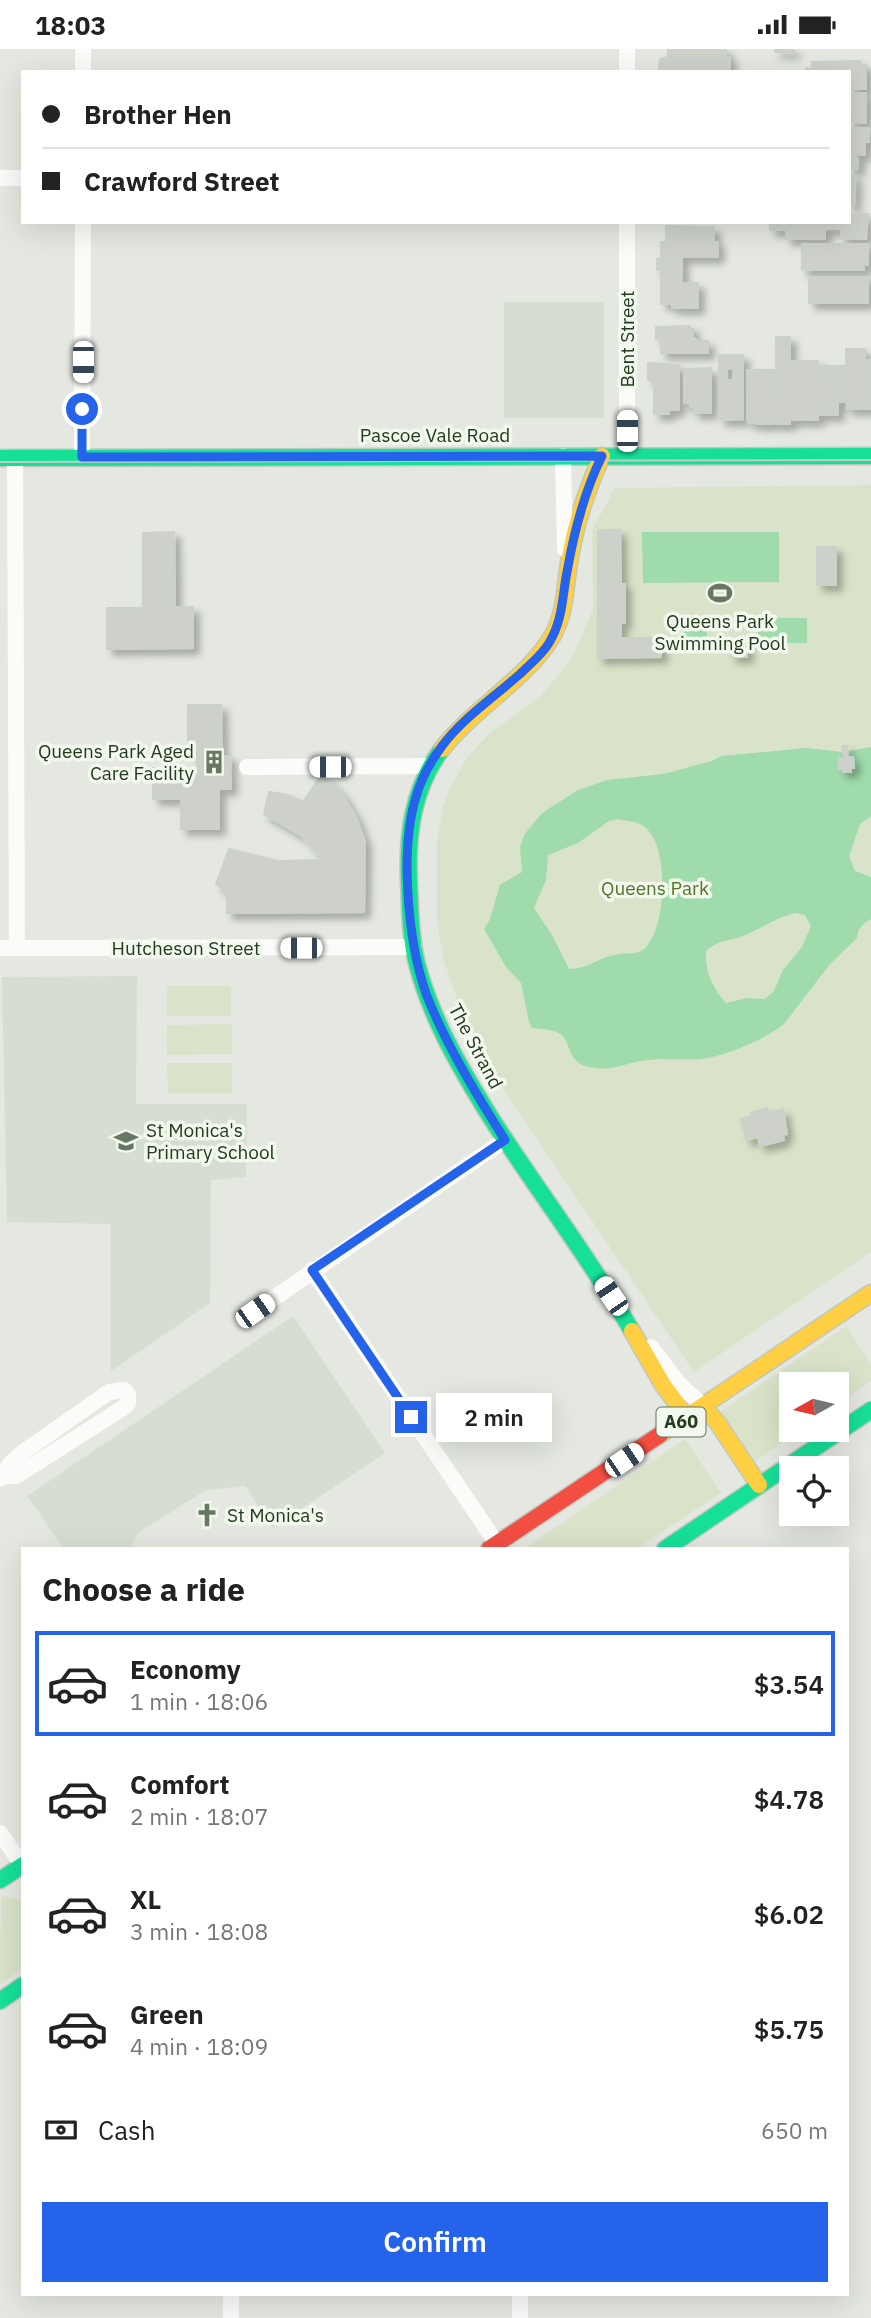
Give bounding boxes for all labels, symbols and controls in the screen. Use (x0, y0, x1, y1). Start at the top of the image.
text: 18:03 (35, 8, 106, 42)
text: Brother Hen (84, 97, 232, 131)
text: Crawford Street (84, 164, 279, 198)
street label: Bent Street (615, 291, 639, 387)
car (73, 341, 94, 383)
route start (66, 393, 98, 425)
car (617, 410, 638, 452)
street label: Pascoe Vale Road (360, 423, 510, 447)
sports icon: Queens Park Swimming Pool (706, 579, 734, 607)
place label: Queens Park Swimming Pool (654, 609, 786, 655)
place label: Queens Park Aged Care Facility (38, 739, 195, 785)
building icon: Queens Park Aged Care Facility (200, 748, 228, 776)
car (310, 757, 352, 778)
park label: Queens Park (601, 876, 709, 900)
street label: Hutcheson Street (112, 936, 260, 960)
car (281, 938, 323, 959)
street label: The Strand (444, 999, 508, 1093)
place label: St Monica's Primary School (146, 1118, 275, 1164)
school or university icon: St Monica's Primary School (112, 1127, 140, 1155)
car (591, 1273, 632, 1319)
car (232, 1290, 279, 1332)
north arrow (779, 1372, 849, 1442)
map controls (779, 1372, 849, 1526)
callout: 2 min (436, 1393, 551, 1441)
route end (395, 1401, 427, 1433)
text: 2 min (464, 1402, 524, 1432)
road number: A60 (656, 1407, 706, 1437)
car (601, 1440, 648, 1480)
button: locate (779, 1456, 849, 1526)
church icon: St Monica's (193, 1501, 221, 1529)
place label: St Monica's (227, 1503, 324, 1527)
text: Choose a ride (42, 1568, 245, 1610)
icon: car (46, 1652, 109, 1715)
text: Economy (130, 1652, 241, 1686)
text: $3.54 (754, 1667, 824, 1701)
text: 1 min · 18:06 (130, 1686, 268, 1716)
icon: car (46, 1767, 109, 1830)
text: Comfort (130, 1767, 229, 1801)
text: $4.78 (754, 1782, 824, 1816)
text: 2 min · 18:07 (130, 1801, 268, 1831)
icon: car (46, 1882, 109, 1945)
text: XL (130, 1882, 161, 1916)
text: $6.02 (754, 1897, 824, 1931)
text: 3 min · 18:08 (130, 1916, 268, 1946)
icon: car (46, 1997, 109, 2060)
text: Green (130, 1997, 204, 2031)
text: $5.75 (754, 2012, 824, 2046)
text: 4 min · 18:09 (130, 2031, 268, 2061)
icon: cash (42, 2111, 80, 2149)
text: Cash (98, 2113, 155, 2147)
text: 650 m (761, 2115, 828, 2145)
button: Confirm (42, 2202, 828, 2282)

